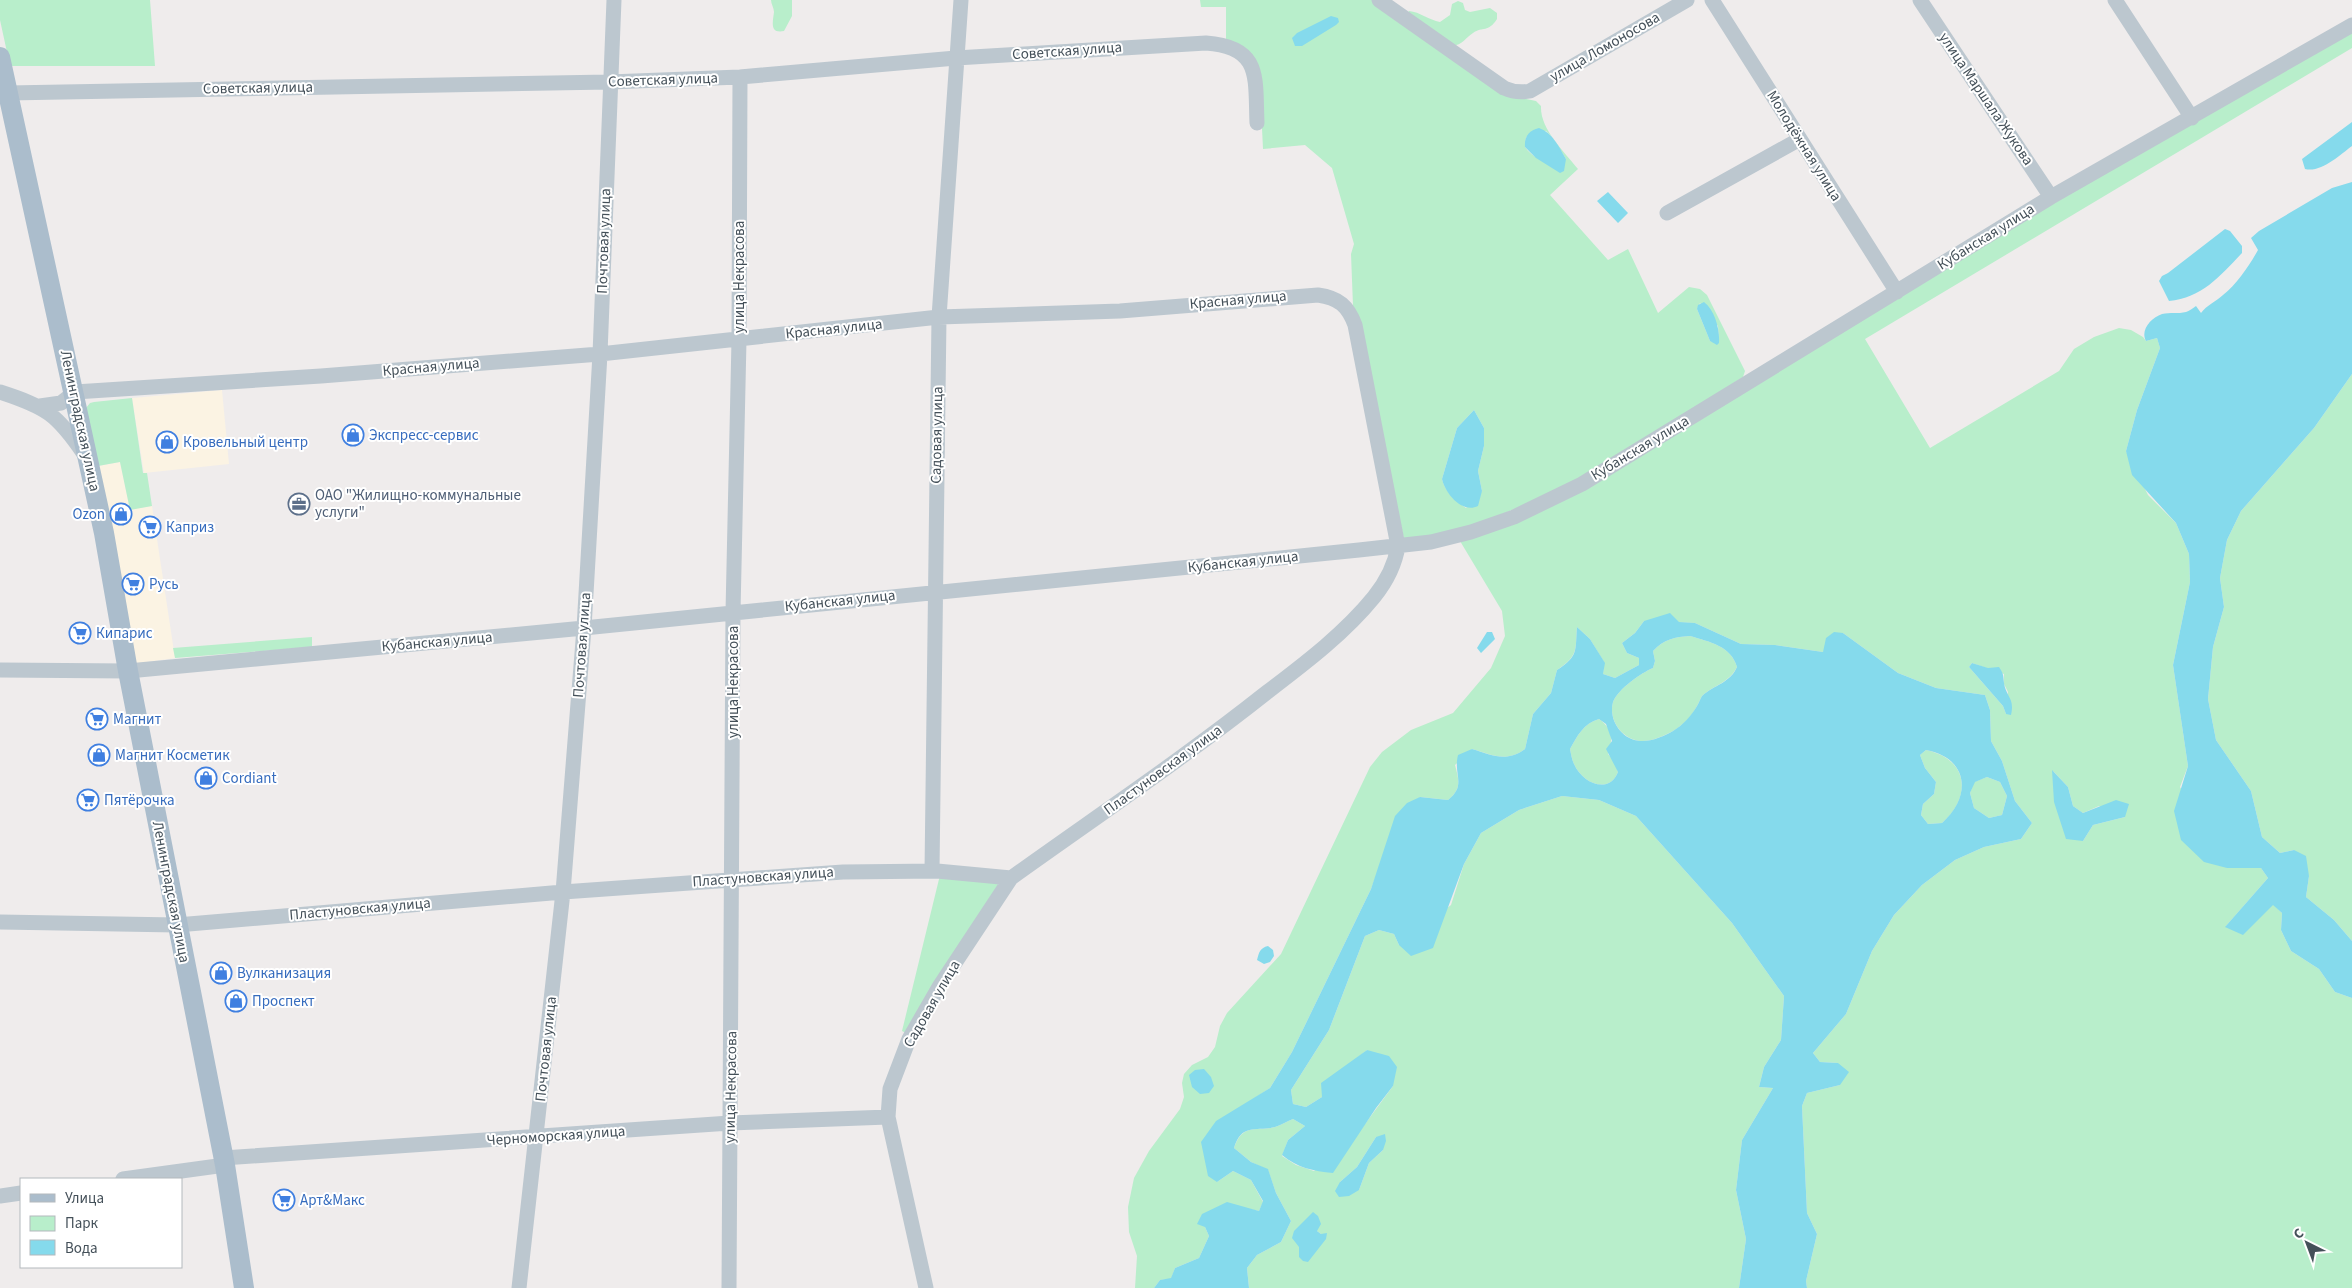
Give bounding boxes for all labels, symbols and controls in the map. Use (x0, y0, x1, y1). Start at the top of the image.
street label: улица Ломоносова (1546, 7, 1664, 87)
street label: улица Маршала Жукова (1934, 28, 2038, 170)
street label: Советская улица (1011, 37, 1123, 65)
street label: Советская улица (608, 68, 718, 92)
street label: Советская улица (203, 77, 313, 99)
street label: Молодёжная улица (1761, 87, 1847, 205)
street label: Почтовая улица (592, 188, 616, 294)
street label: Кубанская улица (1933, 199, 2039, 275)
street label: улица Некрасова (729, 221, 750, 333)
street label: Красная улица (1189, 285, 1287, 315)
street label: Красная улица (785, 313, 883, 345)
street label: Ленинградская улица (55, 348, 105, 494)
street label: Красная улица (382, 352, 480, 382)
street label: Садовая улица (926, 386, 948, 484)
street label: Кубанская улица (1587, 410, 1693, 486)
shop icon: Экспресс-сервис (341, 423, 365, 447)
place label: Экспресс-сервис (369, 425, 479, 446)
shop icon: Кровельный центр (155, 430, 179, 454)
place label: Кровельный центр (183, 432, 308, 453)
place label: ОАО "Жилищно-коммунальные услуги" (315, 485, 521, 523)
office icon: ОАО "Жилищно-коммунальные услуги" (287, 492, 311, 516)
shop icon: Ozon (109, 502, 133, 526)
place label: Ozon (73, 504, 105, 525)
supermarket icon: Каприз (138, 515, 162, 539)
place label: Каприз (166, 517, 214, 538)
street label: Кубанская улица (1187, 546, 1299, 578)
supermarket icon: Русь (121, 572, 145, 596)
place label: Русь (149, 574, 179, 595)
street label: Кубанская улица (784, 585, 896, 617)
street label: Почтовая улица (568, 592, 596, 698)
supermarket icon: Кипарис (68, 621, 92, 645)
place label: Кипарис (96, 623, 153, 644)
street label: улица Некрасова (723, 626, 744, 738)
street label: Кубанская улица (381, 627, 493, 657)
supermarket icon: Магнит (85, 707, 109, 731)
place label: Магнит (113, 709, 162, 730)
street label: Пластуновская улица (1100, 720, 1226, 820)
shop icon: Магнит Косметик (87, 743, 111, 767)
place label: Магнит Косметик (115, 745, 230, 766)
shop icon: Cordiant (194, 766, 218, 790)
place label: Cordiant (222, 768, 277, 789)
supermarket icon: Пятёрочка (76, 788, 100, 812)
place label: Пятёрочка (104, 790, 175, 811)
street label: Ленинградская улица (147, 819, 195, 965)
street label: Пластуновская улица (692, 862, 834, 892)
street label: Пластуновская улица (289, 892, 431, 926)
street label: Садовая улица (899, 957, 965, 1051)
shop icon: Вулканизация (209, 961, 233, 985)
place label: Вулканизация (237, 963, 331, 984)
shop icon: Проспект (224, 989, 248, 1013)
place label: Проспект (252, 991, 315, 1012)
street label: Почтовая улица (530, 995, 562, 1103)
street label: улица Некрасова (720, 1031, 742, 1143)
street label: Черноморская улица (486, 1121, 626, 1151)
legend (20, 1178, 182, 1268)
text: Улица (65, 1188, 104, 1209)
supermarket icon: Арт&Макс (272, 1188, 296, 1212)
place label: Арт&Макс (300, 1190, 365, 1211)
text: Парк (65, 1213, 99, 1234)
north arrow (2282, 1218, 2332, 1268)
text: С (2289, 1224, 2309, 1244)
text: Вода (65, 1238, 98, 1259)

